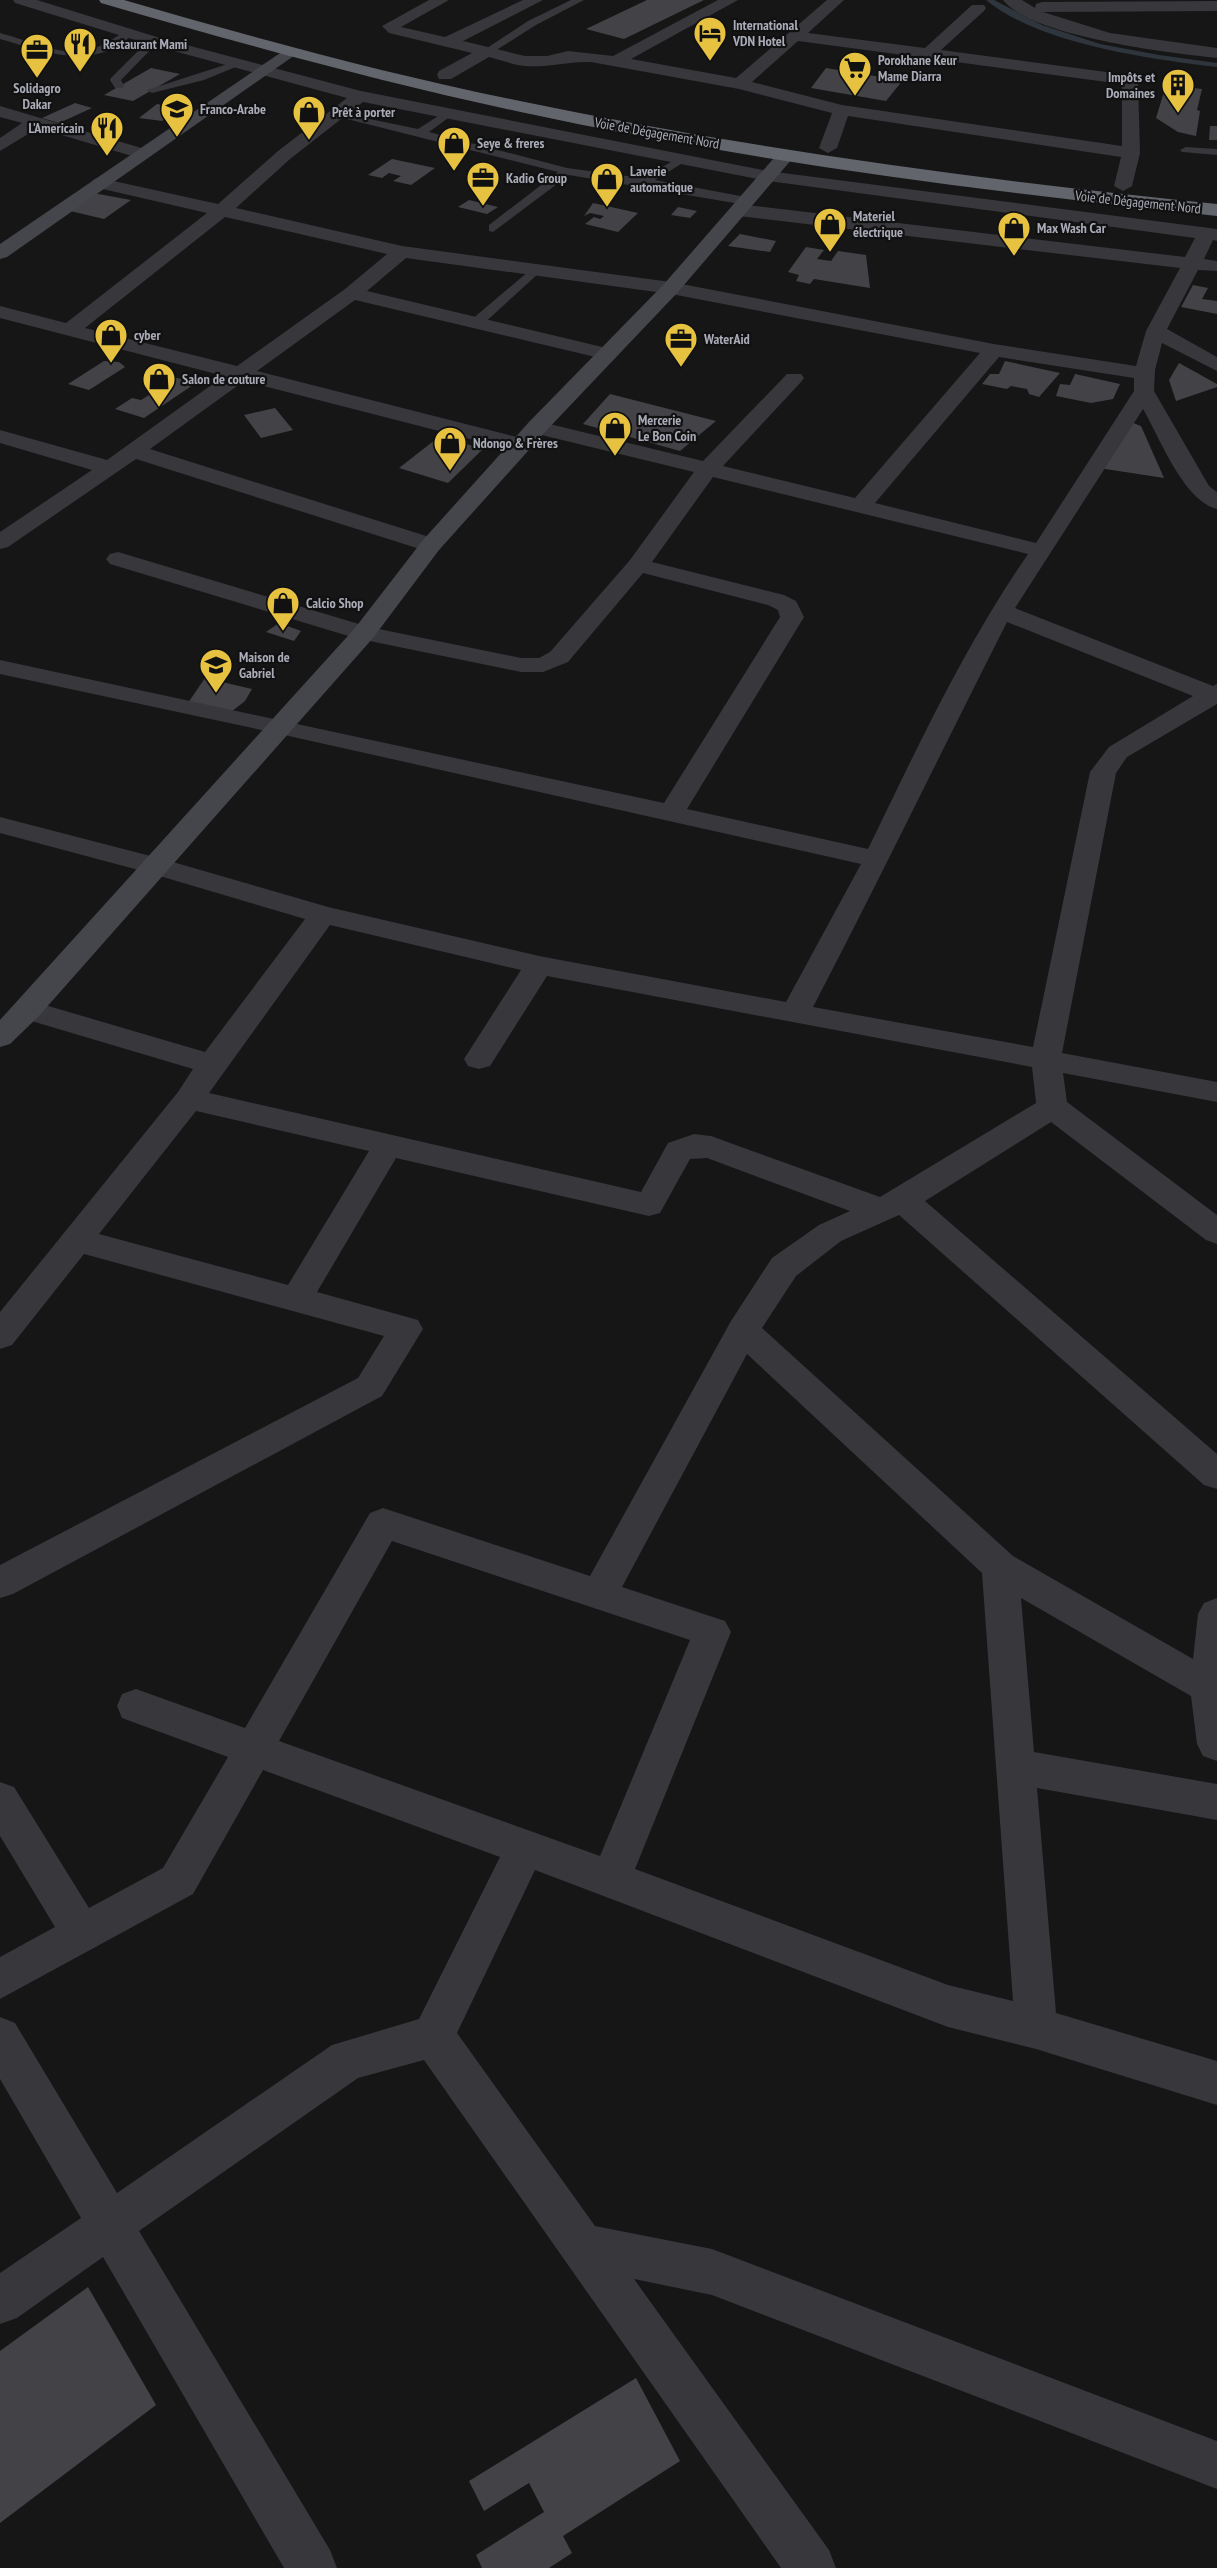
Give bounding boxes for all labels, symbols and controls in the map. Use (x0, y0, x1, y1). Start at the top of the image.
hotel icon: International VDN Hotel (692, 15, 728, 62)
place label: International VDN Hotel (732, 16, 798, 50)
restaurant icon: Restaurant Mami (62, 26, 98, 73)
office icon: Solidagro Dakar (19, 32, 55, 79)
place label: Restaurant Mami (103, 35, 187, 53)
supermarket icon: Porokhane Keur Mame Diarra (837, 50, 873, 97)
place label: Porokhane Keur Mame Diarra (878, 51, 958, 85)
building icon: Impôts et Domaines (1160, 67, 1196, 114)
place label: Impôts et Domaines (1106, 68, 1155, 102)
place label: Solidagro Dakar (13, 79, 61, 113)
school or university icon: Franco-Arabe (159, 91, 195, 138)
shop icon: Prêt à porter (291, 94, 327, 141)
place label: Franco-Arabe (200, 100, 266, 118)
place label: Prêt à porter (332, 103, 396, 121)
restaurant icon: L'Americain (89, 110, 125, 157)
street label: Voie de Dégagement Nord (592, 113, 721, 153)
place label: L'Americain (29, 119, 84, 137)
shop icon: Seye & freres (436, 125, 472, 172)
place label: Seye & freres (477, 134, 545, 152)
office icon: Kadio Group (465, 160, 501, 207)
shop icon: Laverie automatique (589, 161, 625, 208)
place label: Laverie automatique (630, 162, 693, 196)
place label: Kadio Group (506, 169, 567, 187)
street label: Voie de Dégagement Nord (1073, 186, 1202, 218)
shop icon: Materiel électrique (812, 206, 848, 253)
place label: Materiel électrique (853, 207, 903, 241)
shop icon: Max Wash Car (996, 210, 1032, 257)
place label: Max Wash Car (1037, 219, 1107, 237)
shop icon: cyber (93, 317, 129, 364)
office icon: WaterAid (663, 321, 699, 368)
place label: cyber (134, 326, 161, 344)
place label: WaterAid (703, 330, 750, 348)
shop icon: Salon de couture (141, 361, 177, 408)
place label: Salon de couture (182, 370, 265, 388)
shop icon: Mercerie Le Bon Coin (597, 410, 633, 457)
place label: Mercerie Le Bon Coin (638, 411, 696, 445)
shop icon: Ndongo & Frères (432, 425, 468, 472)
place label: Ndongo & Frères (473, 434, 558, 452)
shop icon: Calcio Shop (265, 585, 301, 632)
place label: Calcio Shop (306, 594, 364, 612)
school or university icon: Maison de Gabriel (198, 647, 234, 694)
place label: Maison de Gabriel (239, 648, 290, 682)

